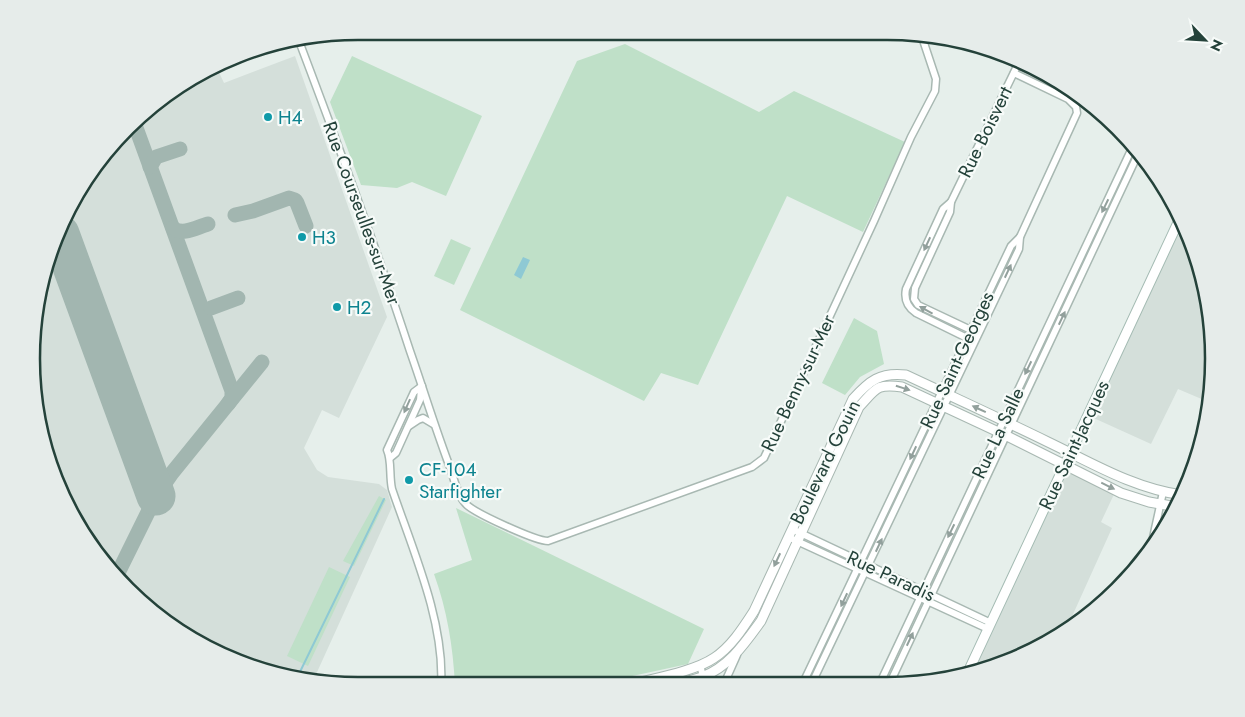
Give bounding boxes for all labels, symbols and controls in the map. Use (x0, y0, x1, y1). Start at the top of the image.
north arrow (1180, 15, 1230, 65)
text: N (1205, 36, 1228, 55)
street label: Rue Boisvert (951, 81, 1019, 182)
place label: H4 (278, 104, 303, 131)
marker: H4 (262, 111, 274, 123)
street label: Rue Courseulles-sur-Mer (316, 118, 408, 309)
one-way arrow (1101, 198, 1109, 213)
place label: H3 (312, 224, 336, 251)
marker: H3 (296, 231, 308, 243)
one-way arrow (923, 237, 931, 251)
one-way arrow (1005, 264, 1013, 278)
street label: Rue Saint-Georges (913, 287, 1001, 433)
place label: H2 (347, 294, 371, 321)
marker: H2 (331, 301, 343, 313)
one-way arrow (919, 305, 933, 314)
street label: Rue Benny-sur-Mer (754, 310, 842, 456)
one-way arrow (1058, 311, 1066, 325)
one-way arrow (1024, 361, 1032, 375)
street label: Rue Saint-Jacques (1032, 375, 1116, 514)
street label: Rue La Salle (965, 383, 1031, 483)
one-way arrow (896, 385, 911, 393)
street label: Boulevard Gouin (783, 395, 867, 529)
one-way arrow (403, 399, 411, 413)
one-way arrow (972, 404, 986, 412)
one-way arrow (909, 445, 917, 460)
place label: CF-104 Starfighter (419, 456, 502, 505)
marker: CF-104 Starfighter (403, 474, 415, 486)
one-way arrow (1101, 482, 1115, 490)
one-way arrow (947, 524, 955, 538)
one-way arrow (875, 538, 883, 552)
street label: Rue Paradis (843, 544, 940, 608)
one-way arrow (773, 553, 781, 567)
one-way arrow (840, 593, 848, 607)
one-way arrow (907, 632, 915, 646)

